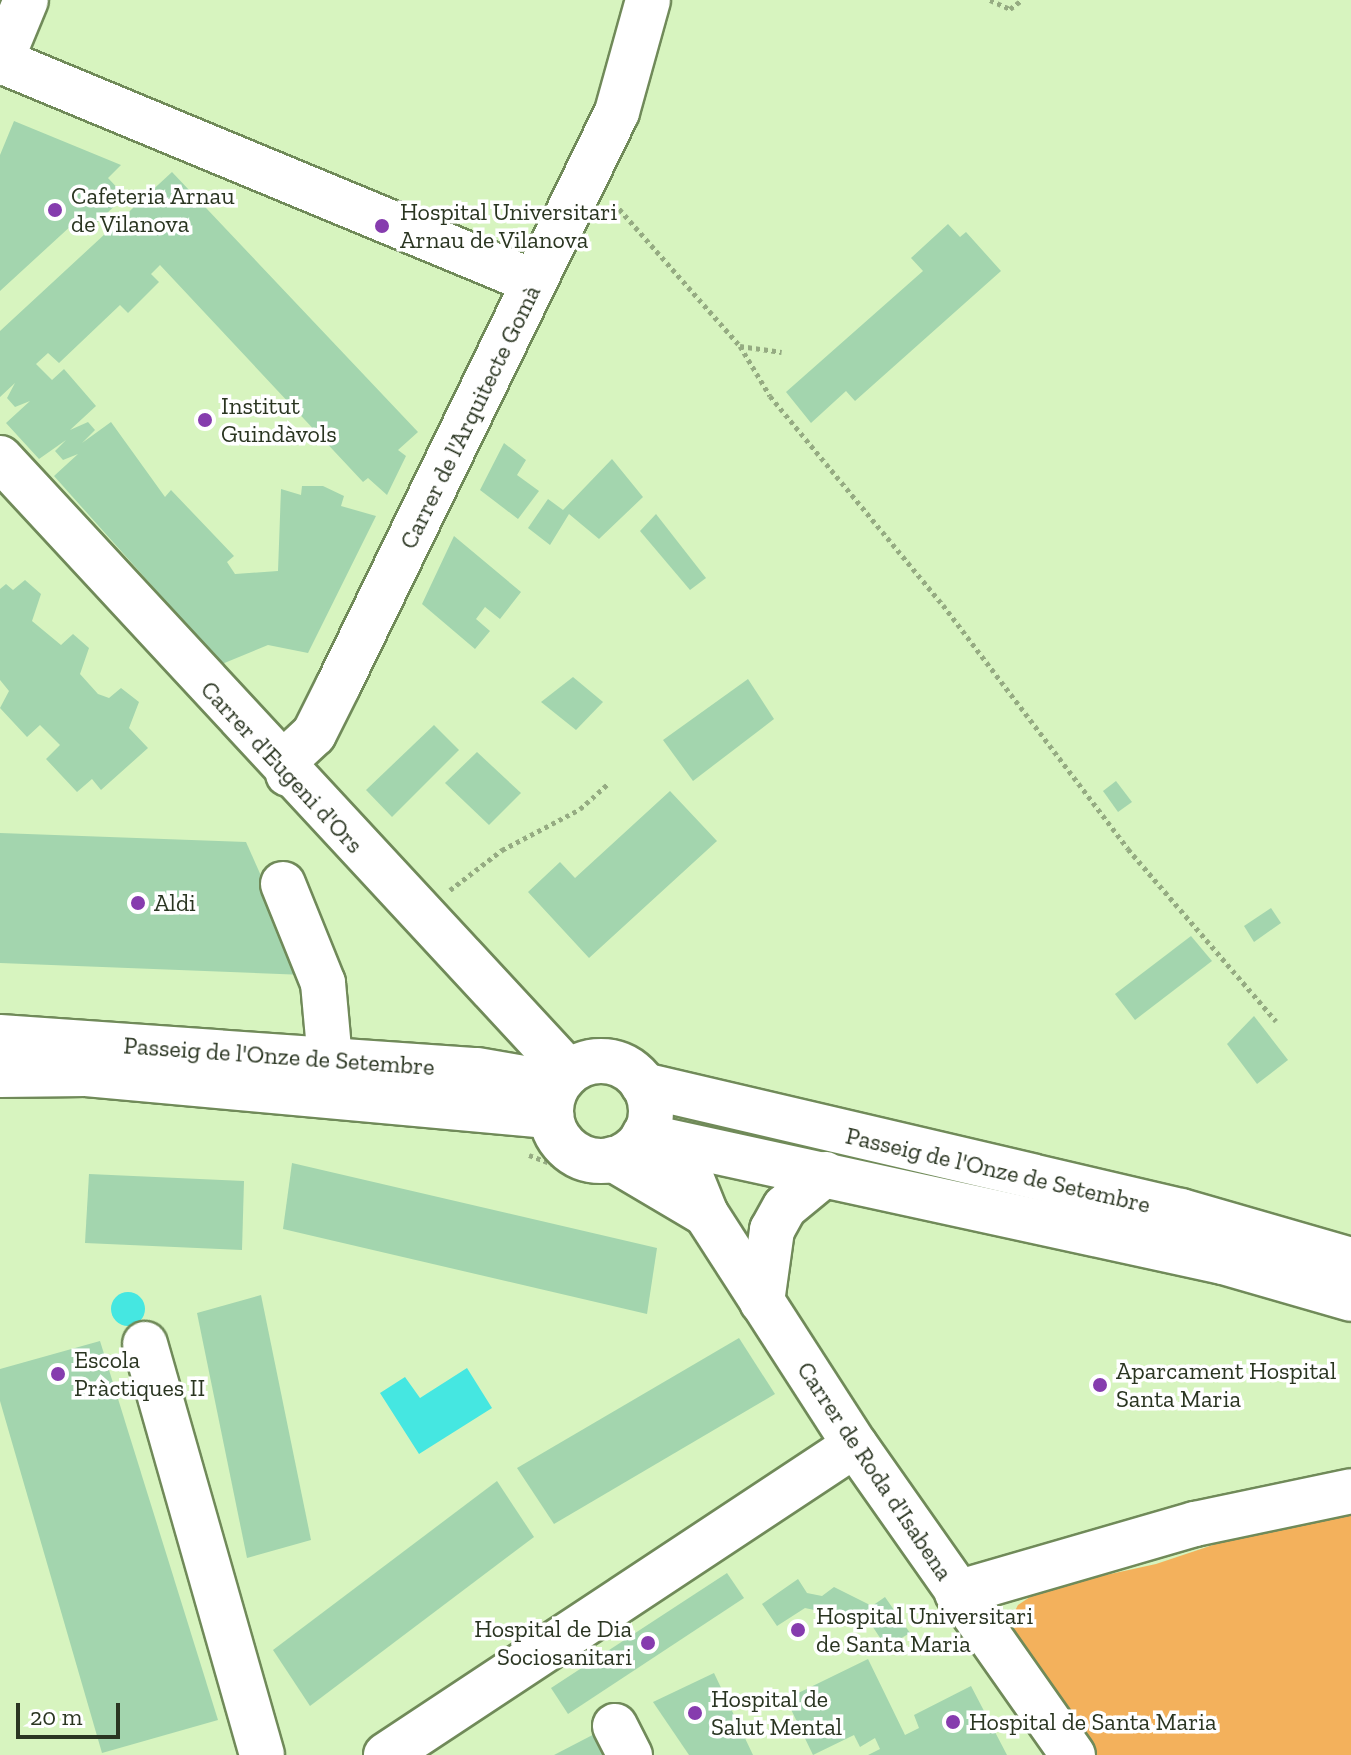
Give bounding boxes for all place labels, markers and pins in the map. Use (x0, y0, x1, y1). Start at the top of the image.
place label: Cafeteria Arnau de Vilanova (71, 182, 235, 238)
place label: Hospital Universitari Arnau de Vilanova (400, 198, 617, 254)
marker: Cafeteria Arnau de Vilanova (46, 201, 64, 219)
marker: Hospital Universitari Arnau de Vilanova (371, 215, 393, 237)
place label: Institut Guindàvols (221, 392, 337, 448)
marker: Institut Guindàvols (196, 411, 214, 429)
place label: Aldi (154, 889, 196, 917)
marker: Aldi (129, 894, 147, 912)
place label: Escola Pràctiques II (74, 1346, 205, 1402)
place label: Aparcament Hospital Santa Maria (1116, 1357, 1336, 1413)
marker: Escola Pràctiques II (49, 1365, 67, 1383)
marker: Aparcament Hospital Santa Maria (1091, 1376, 1109, 1394)
place label: Hospital Universitari de Santa Maria (816, 1602, 1033, 1658)
place label: Hospital de Dia Sociosanitari (474, 1615, 632, 1671)
marker: Hospital Universitari de Santa Maria (787, 1619, 809, 1641)
marker: Hospital de Dia Sociosanitari (639, 1634, 657, 1652)
place label: Hospital de Salut Mental (711, 1685, 842, 1741)
marker: Hospital de Salut Mental (686, 1704, 704, 1722)
place label: Hospital de Santa Maria (969, 1708, 1217, 1736)
marker: Hospital de Santa Maria (944, 1713, 962, 1731)

